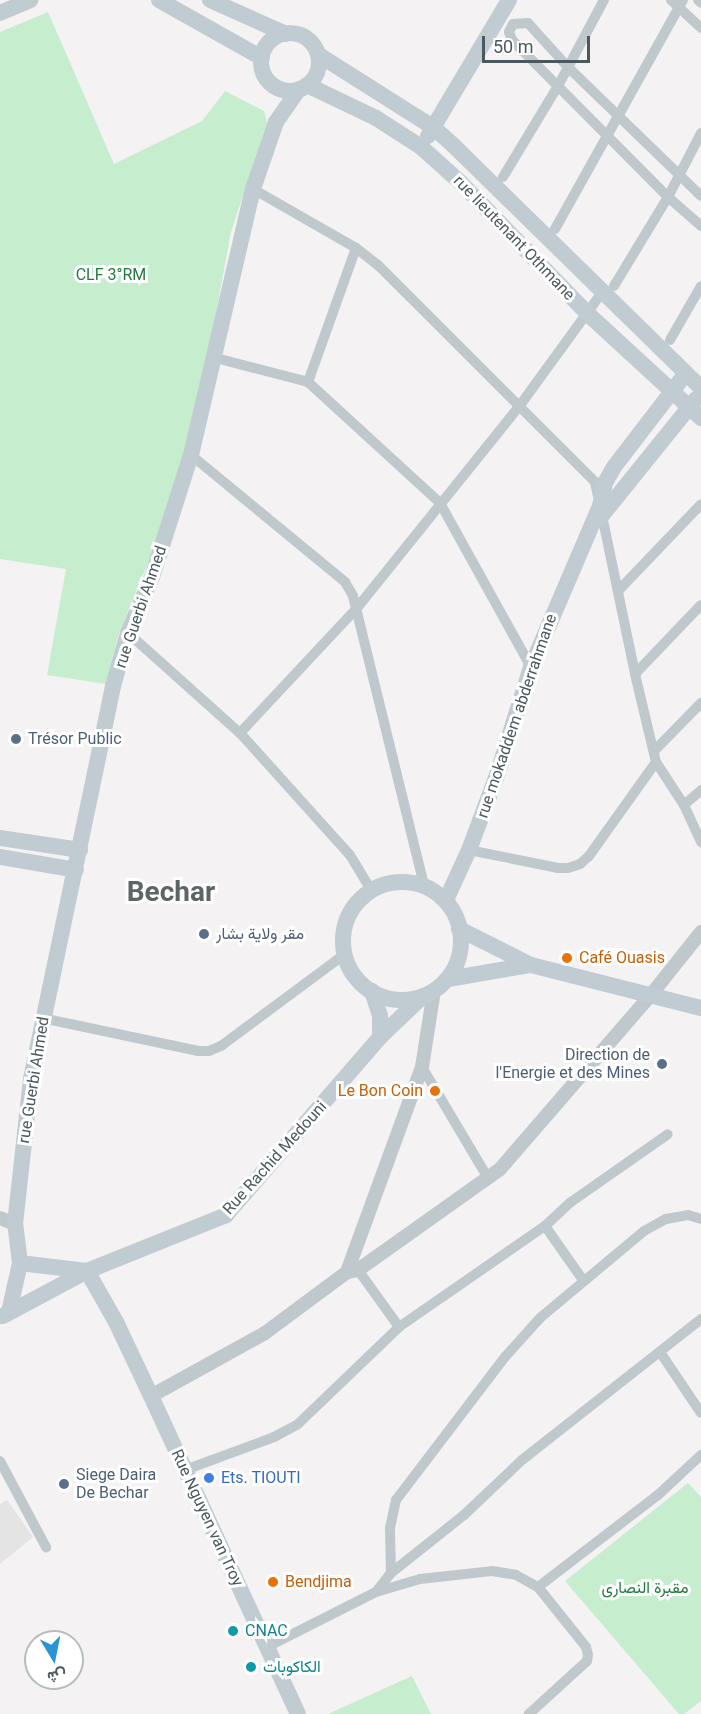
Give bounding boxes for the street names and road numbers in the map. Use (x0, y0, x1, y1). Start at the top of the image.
street label: rue lieutenant Othmane (449, 172, 579, 304)
street label: rue Guerbi Ahmed (111, 543, 171, 671)
street label: rue mokaddem abderrahmane (473, 611, 561, 821)
street label: rue Guerbi Ahmed (15, 1015, 53, 1145)
street label: Rue Rachid Medouni (219, 1097, 331, 1219)
street label: Rue Nguyen van Troy (167, 1446, 247, 1590)

